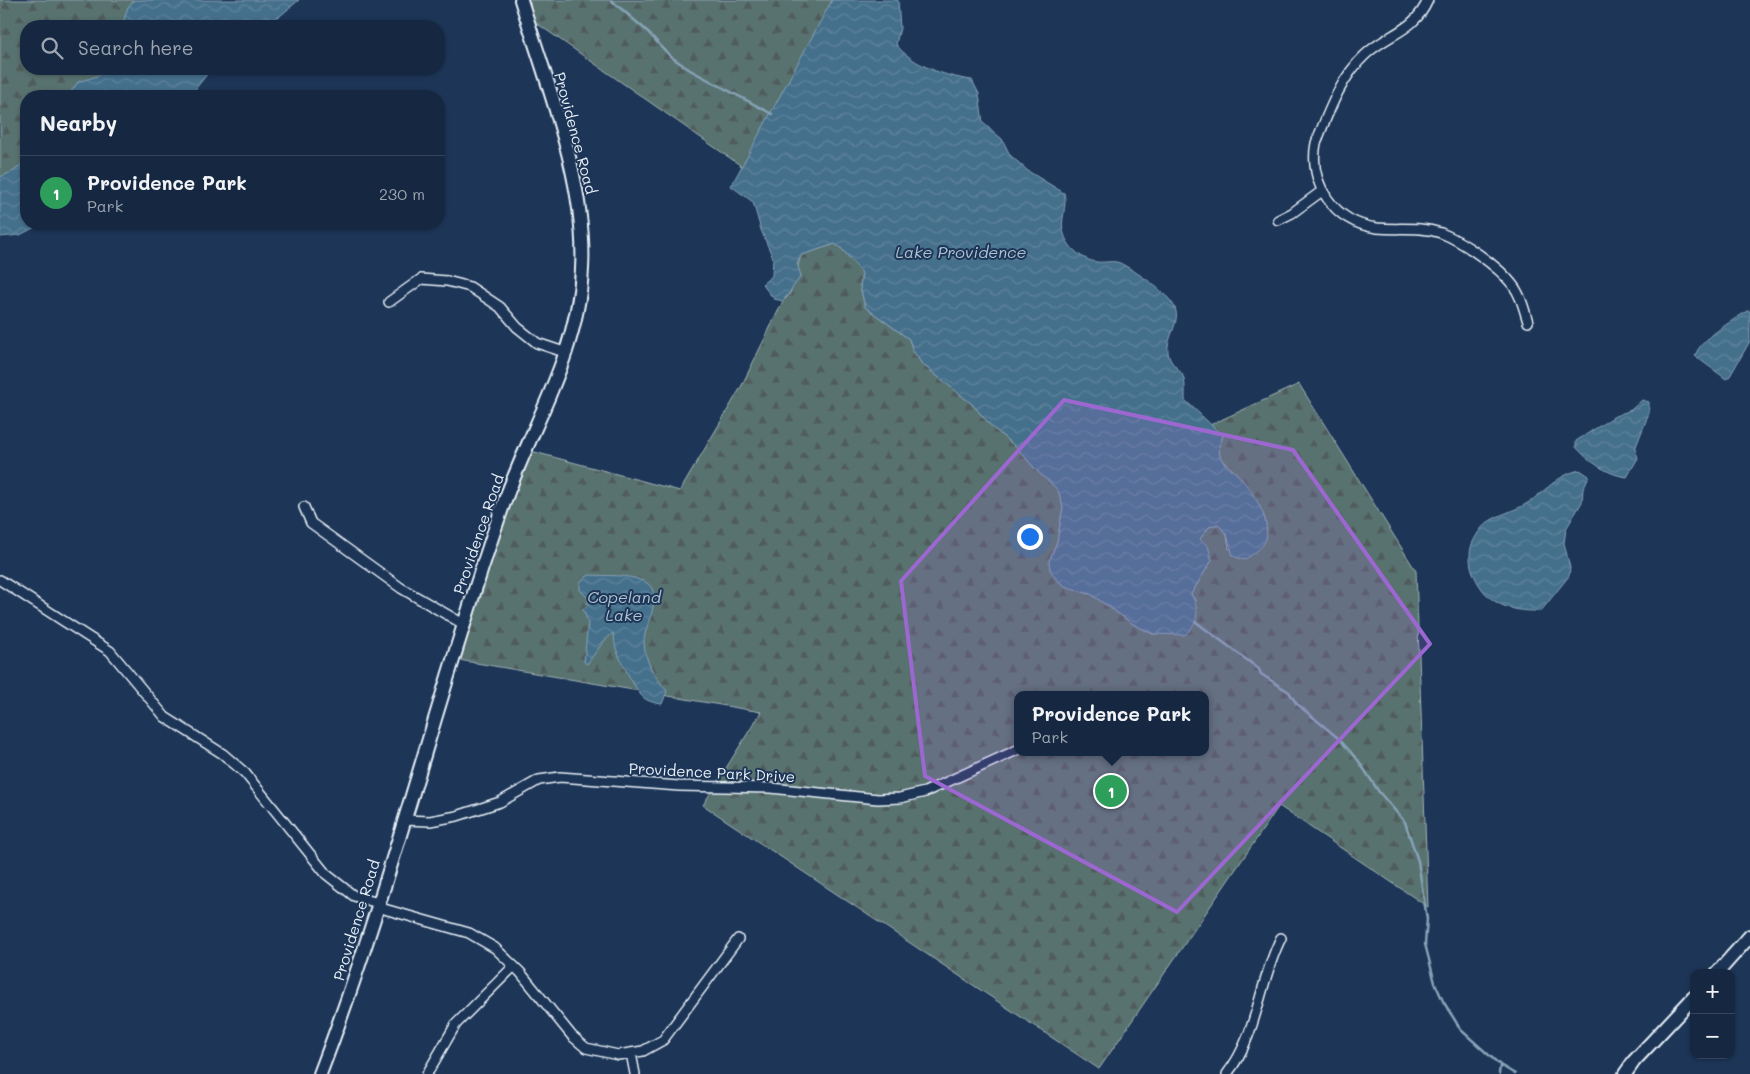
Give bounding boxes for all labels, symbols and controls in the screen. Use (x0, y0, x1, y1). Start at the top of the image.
search box (20, 20, 445, 75)
icon: search (38, 34, 66, 62)
text: Search here (78, 35, 194, 60)
street label: Providence Road (550, 70, 602, 196)
text: Nearby (40, 109, 117, 136)
text: Providence Park (87, 170, 247, 195)
text: 1 (52, 183, 60, 204)
text: 230 m (379, 183, 425, 204)
text: Park (87, 195, 123, 216)
water label: Lake Providence (896, 241, 1026, 262)
street label: Providence Road (448, 471, 508, 597)
your location (1017, 524, 1043, 550)
water label: Copeland Lake (587, 586, 662, 625)
popup (1014, 691, 1209, 756)
text: Providence Park (1032, 701, 1191, 726)
text: Park (1032, 726, 1068, 747)
street label: Providence Park Drive (628, 758, 796, 786)
pin: 1 (1095, 772, 1127, 810)
street label: Providence Road (328, 857, 384, 983)
map controls (1690, 969, 1735, 1059)
button: + (1690, 969, 1735, 1014)
button: − (1690, 1014, 1735, 1059)

